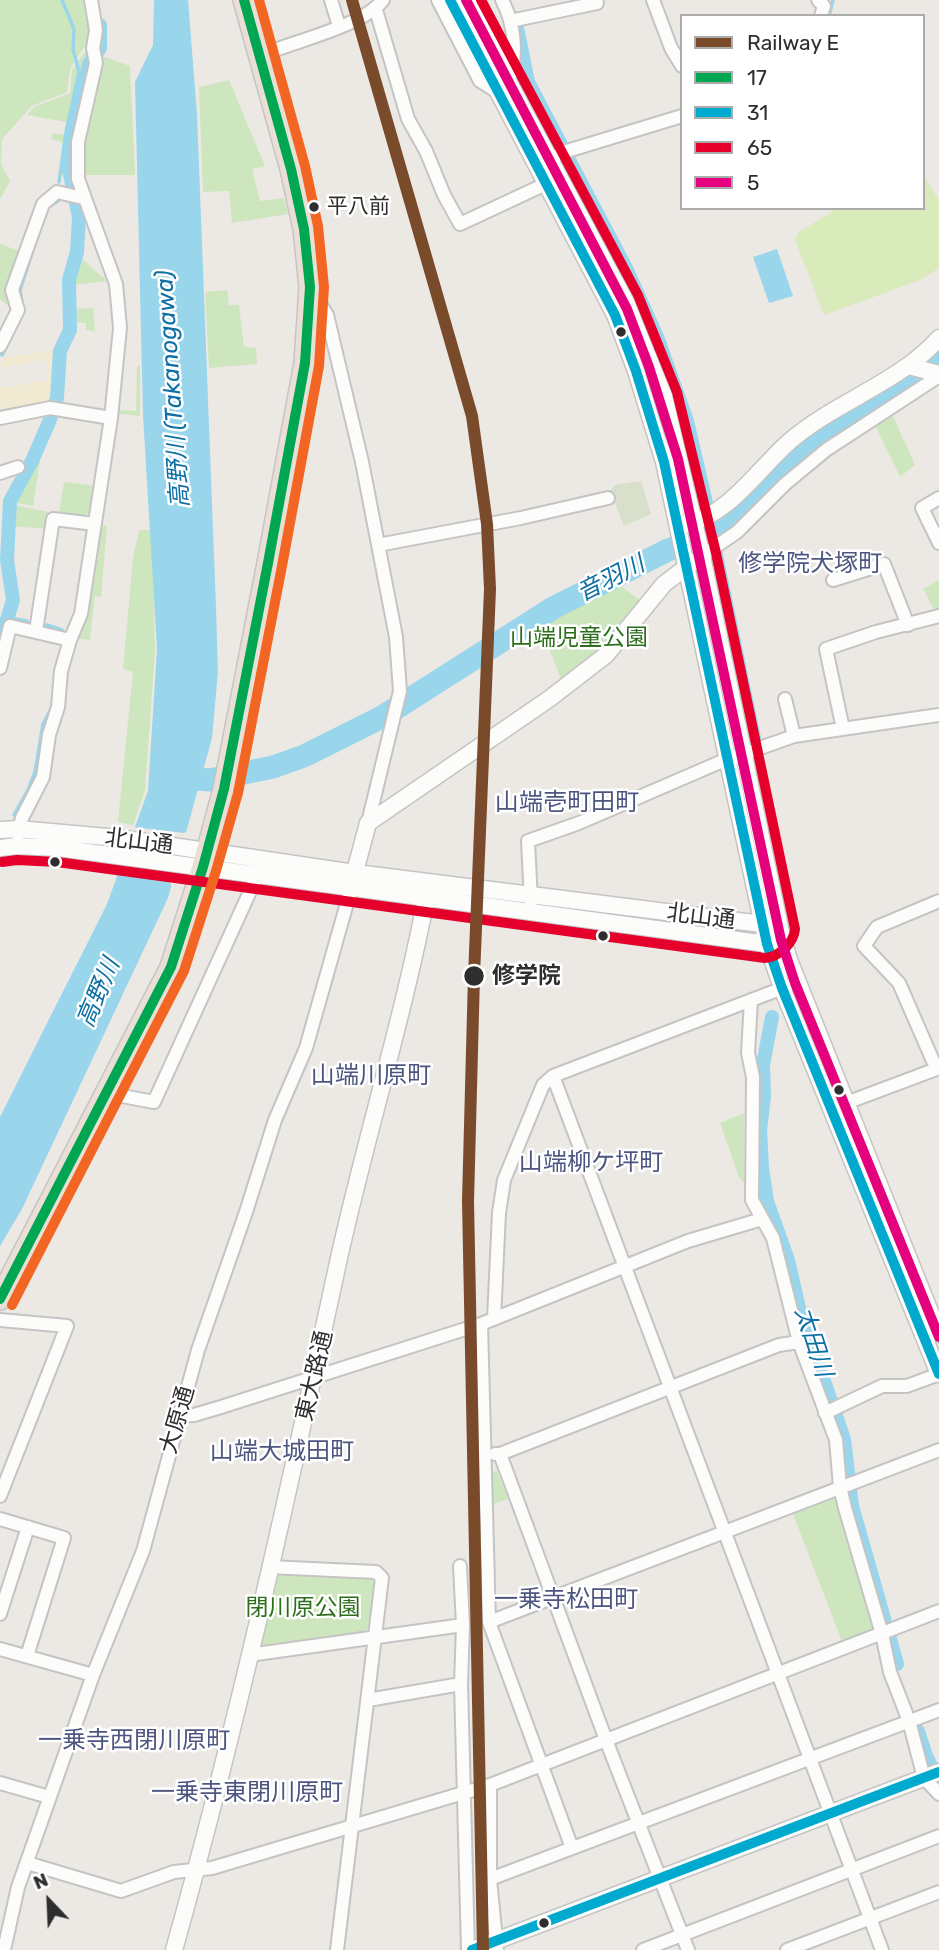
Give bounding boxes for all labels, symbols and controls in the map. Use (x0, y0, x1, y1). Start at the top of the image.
legend (680, 14, 925, 210)
text: Railway E (747, 30, 839, 55)
text: 17 (747, 65, 767, 90)
text: 31 (747, 100, 768, 125)
text: 65 (747, 135, 772, 160)
text: 5 (747, 170, 759, 195)
place label: 平八前 (327, 194, 390, 220)
marker: 平八前 (307, 200, 321, 214)
water label: 高野川 (Takanogawa) (150, 269, 196, 509)
unlabelled marker (614, 325, 628, 339)
water label: 音羽川 (572, 550, 650, 608)
district label: 修学院犬塚町 (738, 550, 882, 578)
park label: 山端児童公園 (510, 624, 648, 652)
district label: 山端壱町田町 (495, 789, 639, 817)
street label: 北山通 (103, 824, 175, 860)
unlabelled marker (48, 855, 62, 869)
street label: 北山通 (665, 899, 737, 935)
unlabelled marker (596, 929, 610, 943)
water label: 高野川 (72, 954, 126, 1032)
place label: 修学院 (492, 962, 561, 990)
marker: 修学院 (462, 964, 486, 988)
district label: 山端川原町 (311, 1062, 431, 1090)
unlabelled marker (832, 1083, 846, 1097)
district label: 山端柳ケ坪町 (519, 1149, 663, 1177)
water label: 太田川 (788, 1303, 838, 1381)
street label: 東大路通 (291, 1328, 339, 1424)
street label: 大原通 (155, 1383, 201, 1457)
district label: 山端大城田町 (210, 1438, 354, 1466)
district label: 一乗寺松田町 (494, 1586, 638, 1614)
park label: 閉川原公園 (246, 1594, 360, 1622)
district label: 一乗寺西閉川原町 (38, 1727, 230, 1755)
district label: 一乗寺東閉川原町 (151, 1779, 343, 1807)
north arrow (14, 1866, 84, 1936)
text: N (30, 1868, 51, 1894)
unlabelled marker (537, 1916, 551, 1930)

